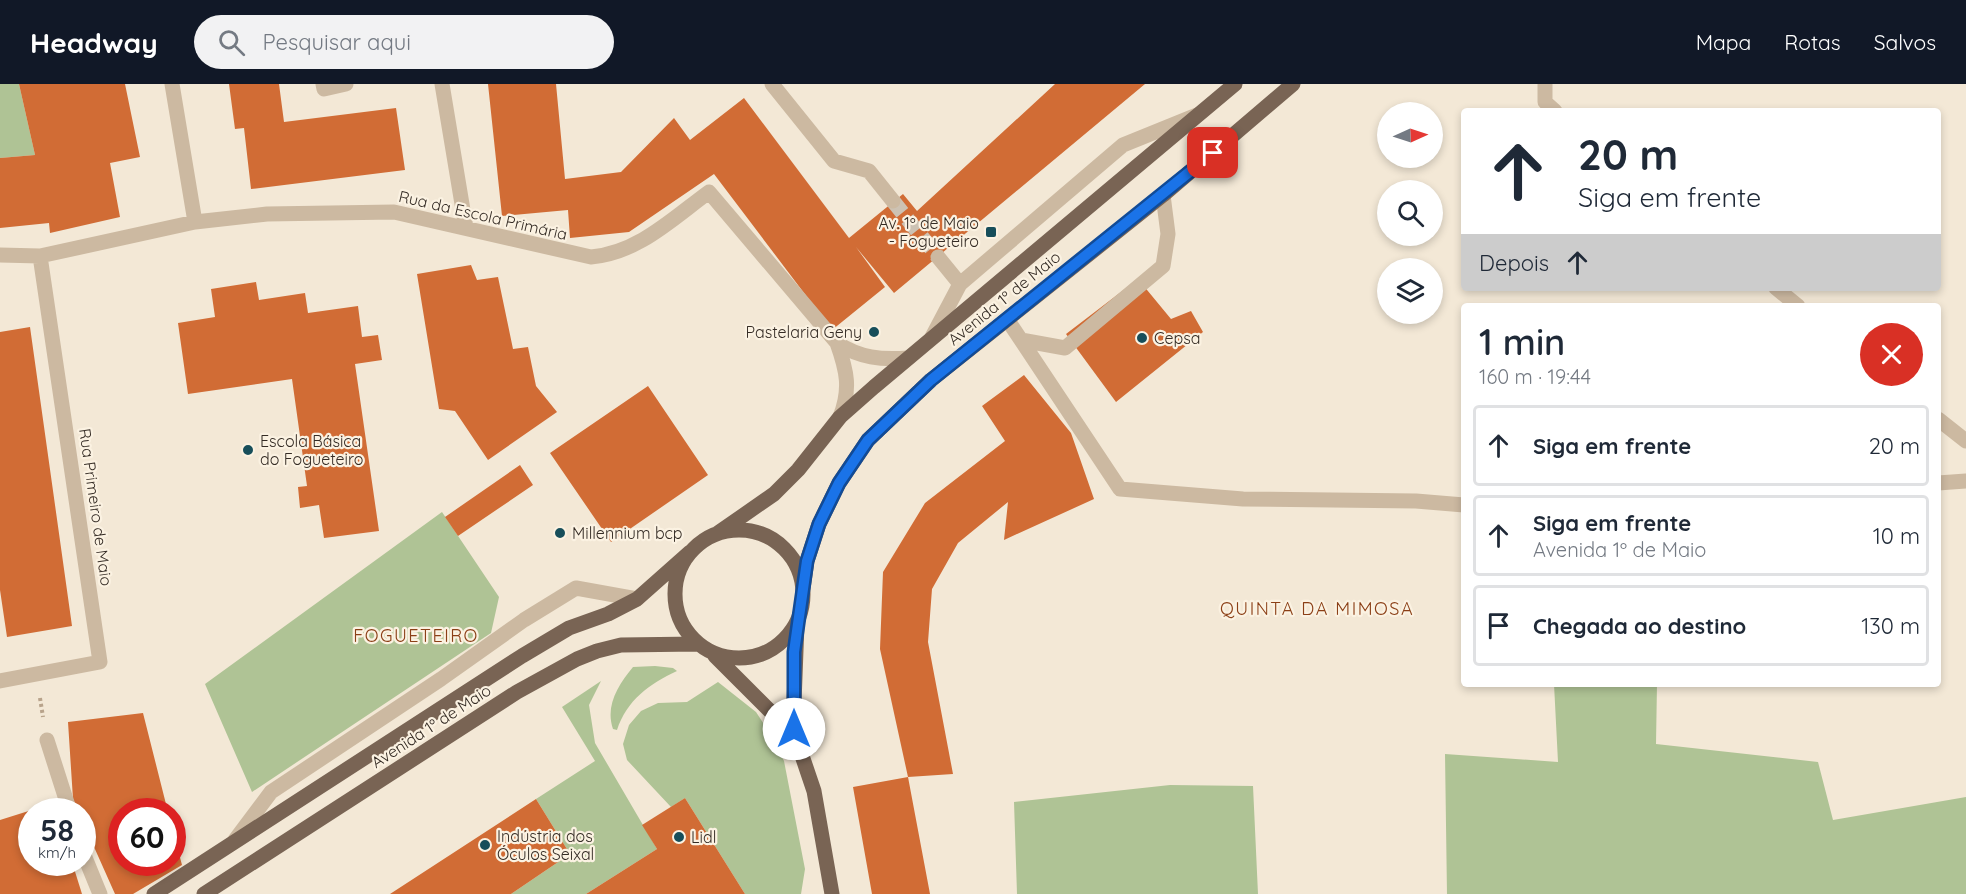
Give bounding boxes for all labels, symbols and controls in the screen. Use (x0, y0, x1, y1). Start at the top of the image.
search box (194, 15, 614, 69)
text: Headway (30, 25, 158, 60)
icon: search (215, 26, 248, 59)
text: Pesquisar aqui (263, 28, 411, 56)
text: Mapa (1696, 29, 1751, 55)
text: Rotas (1784, 29, 1841, 55)
text: Salvos (1874, 29, 1936, 55)
north arrow (1377, 102, 1443, 168)
map controls (1377, 102, 1443, 324)
pin (1187, 127, 1238, 178)
text: 20 m (1578, 128, 1678, 181)
icon: ahead (1479, 132, 1557, 210)
icon: arrive (1196, 136, 1229, 169)
button: search (1377, 180, 1443, 246)
text: Siga em frente (1578, 180, 1761, 214)
street label: Rua da Escola Primária (397, 186, 569, 244)
place label: Av. 1º de Maio - Fogueteiro (878, 213, 979, 251)
marker: Av. 1º de Maio - Fogueteiro (984, 225, 998, 239)
icon: ahead (1561, 246, 1594, 279)
street label: Avenida 1º de Maio (944, 247, 1064, 349)
text: Depois (1479, 249, 1549, 277)
button: layers (1377, 258, 1443, 324)
text: 1 min (1479, 319, 1565, 364)
place label: Pastelaria Geny (746, 322, 862, 342)
button: close (1860, 323, 1923, 386)
marker: Pastelaria Geny (867, 325, 881, 339)
place label: Cepsa (1154, 328, 1201, 348)
marker: Cepsa (1135, 331, 1149, 345)
text: 160 m · 19:44 (1479, 364, 1591, 389)
street label: Rua Primeiro de Maio (75, 427, 117, 587)
icon: ahead (1482, 429, 1515, 462)
place label: Escola Básica do Fogueteiro (260, 431, 364, 469)
text: Siga em frente (1533, 432, 1691, 460)
text: 20 m (1869, 432, 1920, 460)
marker: Escola Básica do Fogueteiro (241, 443, 255, 457)
text: Siga em frente (1533, 509, 1691, 537)
icon: ahead (1482, 519, 1515, 552)
text: 10 m (1873, 522, 1920, 550)
place label: Millennium bcp (572, 523, 683, 543)
marker: Millennium bcp (553, 526, 567, 540)
text: Avenida 1º de Maio (1533, 537, 1706, 562)
district label: QUINTA DA MIMOSA (1220, 597, 1414, 620)
icon: arrive (1482, 609, 1515, 642)
text: Chegada ao destino (1533, 612, 1746, 640)
text: 130 m (1861, 612, 1920, 640)
district label: FOGUETEIRO (353, 624, 479, 647)
street label: Avenida 1º de Maio (367, 680, 495, 772)
position arrow (762, 697, 826, 761)
speed limit sign: 60 (108, 798, 186, 876)
text: 58 (40, 811, 74, 849)
place label: Indústria dos Óculos Seixal (497, 826, 594, 864)
place label: Lidl (691, 827, 716, 847)
marker: Lidl (672, 830, 686, 844)
marker: Indústria dos Óculos Seixal (478, 838, 492, 852)
text: km/h (38, 843, 76, 862)

